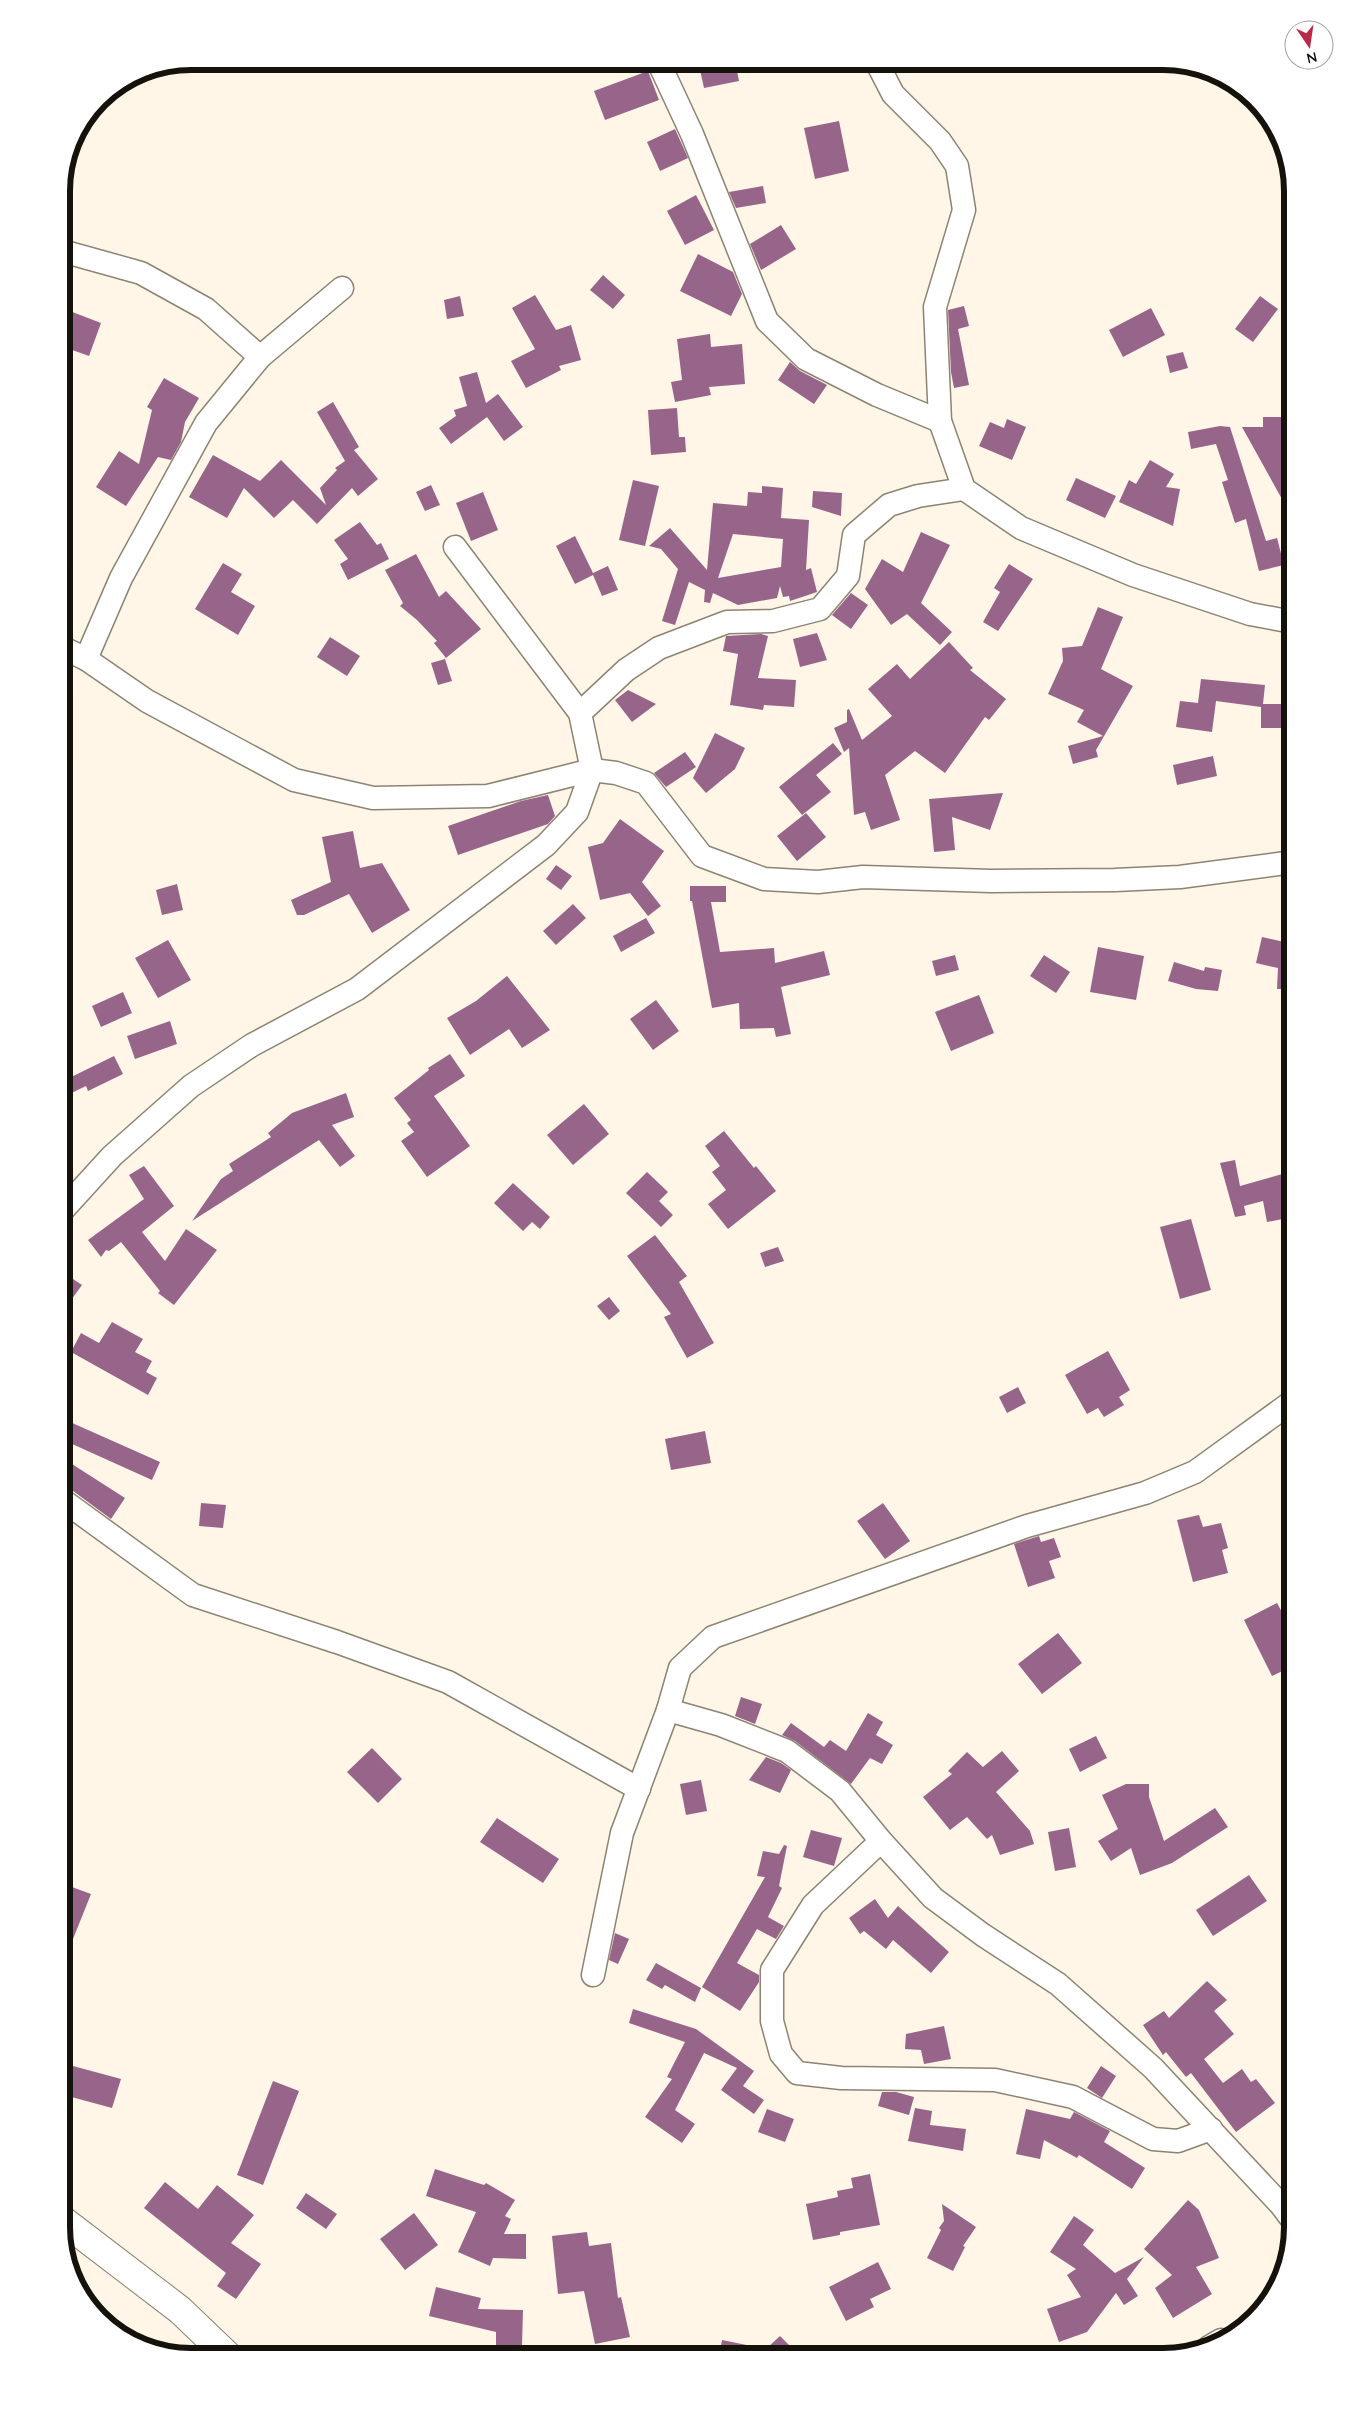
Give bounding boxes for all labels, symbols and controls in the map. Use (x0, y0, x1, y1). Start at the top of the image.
north arrow (1284, 20, 1334, 70)
text: N (1305, 48, 1319, 68)

